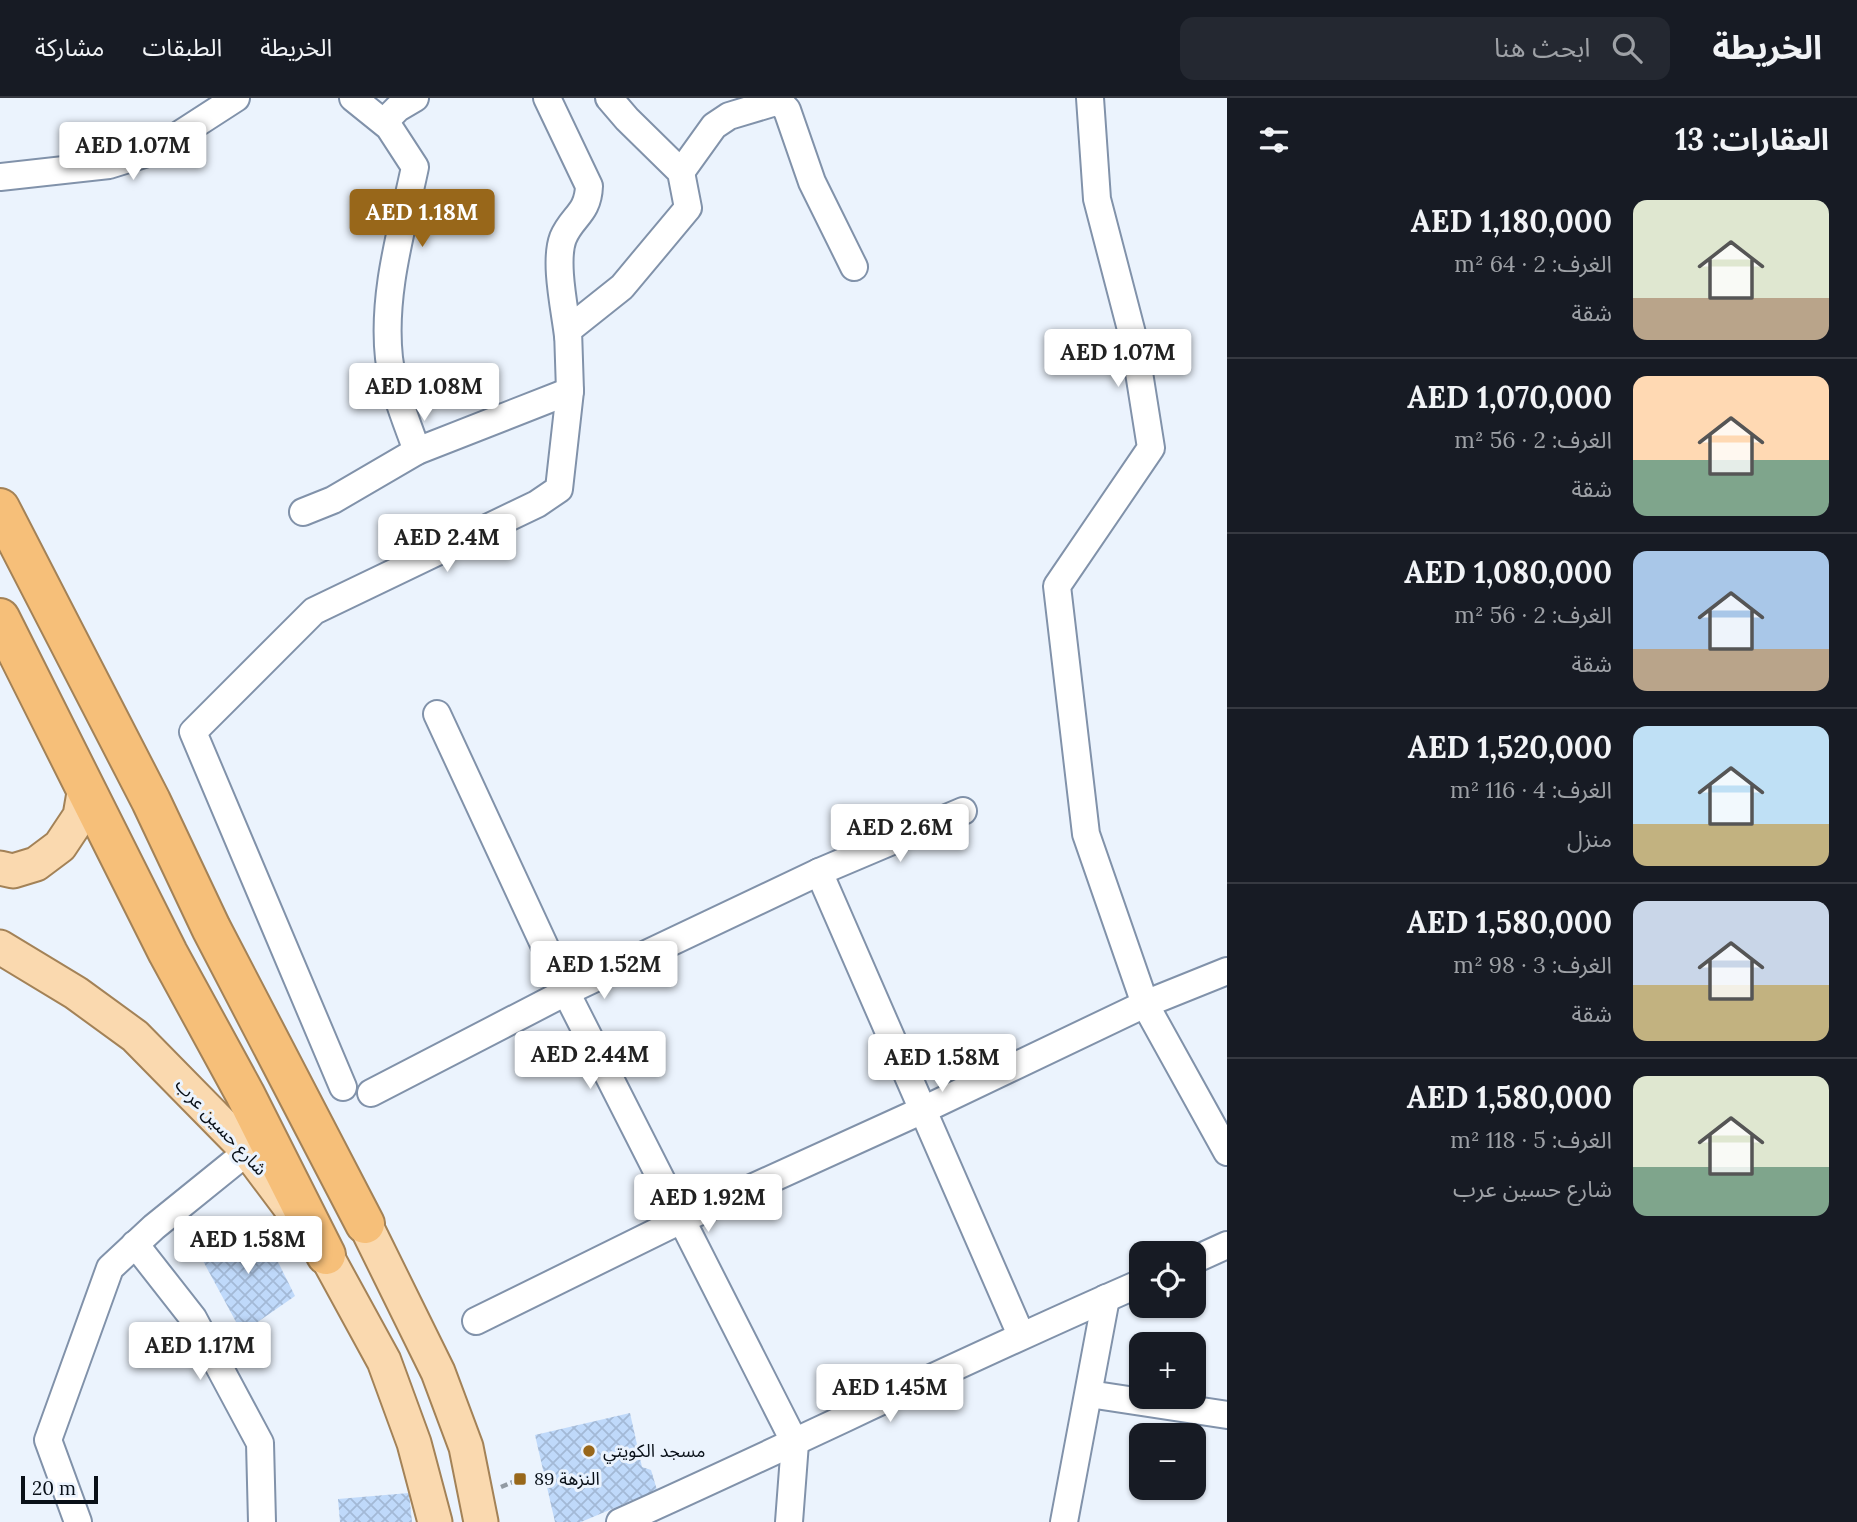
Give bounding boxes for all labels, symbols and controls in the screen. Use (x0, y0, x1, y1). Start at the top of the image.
search box (1180, 17, 1670, 80)
text: الخريطة (1712, 26, 1822, 68)
icon: search (1608, 29, 1646, 67)
text: ابحث هنا (1494, 31, 1590, 64)
text: مشاركة (35, 32, 104, 63)
text: الطبقات (142, 32, 222, 63)
text: الخريطة (260, 32, 332, 63)
text: العقارات: 13 (1675, 120, 1829, 158)
icon: filters (1255, 121, 1293, 159)
pin: AED 1.07M (53, 122, 213, 182)
text: AED 1.07M (75, 130, 191, 159)
pin: AED 1.18M (342, 190, 502, 249)
text: AED 1.18M (366, 197, 478, 226)
text: AED 1,180,000 (1411, 202, 1612, 240)
icon: home (1689, 228, 1773, 312)
text: الغرف: 2 · 64 m² (1454, 249, 1612, 278)
text: شقة (1571, 298, 1612, 327)
pin: AED 1.07M (1038, 330, 1198, 389)
text: AED 1.07M (1060, 337, 1176, 366)
pin: AED 1.08M (344, 364, 504, 423)
text: AED 1.08M (365, 371, 483, 400)
text: AED 1,070,000 (1407, 378, 1612, 416)
icon: home (1689, 404, 1773, 488)
text: الغرف: 2 · 56 m² (1454, 425, 1612, 454)
text: شقة (1571, 474, 1612, 503)
pin: AED 2.4M (375, 514, 519, 574)
text: AED 2.4M (394, 522, 500, 551)
text: AED 1,080,000 (1404, 553, 1612, 591)
icon: home (1689, 579, 1773, 663)
text: الغرف: 2 · 56 m² (1454, 600, 1612, 629)
text: شقة (1571, 649, 1612, 678)
text: AED 1,520,000 (1408, 728, 1612, 766)
icon: home (1689, 754, 1773, 838)
text: الغرف: 4 · 116 m² (1450, 775, 1612, 804)
pin: AED 2.6M (828, 804, 972, 864)
text: AED 2.6M (847, 812, 953, 841)
text: منزل (1567, 824, 1612, 853)
text: AED 1,580,000 (1407, 903, 1612, 941)
icon: home (1689, 929, 1773, 1013)
pin: AED 1.52M (524, 942, 684, 1001)
text: AED 1.52M (547, 949, 661, 978)
text: الغرف: 3 · 98 m² (1453, 950, 1612, 979)
text: شقة (1571, 999, 1612, 1028)
pin: AED 2.44M (510, 1032, 670, 1091)
pin: AED 1.58M (862, 1034, 1022, 1094)
text: AED 2.44M (531, 1039, 649, 1068)
text: AED 1.58M (884, 1042, 1000, 1071)
street label: شارع حسين عرب (168, 1073, 272, 1182)
text: AED 1,580,000 (1407, 1078, 1612, 1116)
icon: home (1689, 1104, 1773, 1188)
text: الغرف: 5 · 118 m² (1450, 1125, 1612, 1154)
pin: AED 1.92M (628, 1174, 788, 1234)
text: شارع حسين عرب (1453, 1174, 1612, 1203)
text: AED 1.92M (650, 1182, 766, 1211)
pin: AED 1.58M (168, 1216, 328, 1276)
text: AED 1.58M (190, 1224, 306, 1253)
map controls (1129, 1241, 1206, 1500)
button: locate (1129, 1241, 1206, 1318)
pin: AED 1.17M (120, 1322, 280, 1382)
text: AED 1.17M (145, 1330, 255, 1359)
button: + (1129, 1332, 1206, 1409)
pin: AED 1.45M (810, 1364, 970, 1424)
text: AED 1.45M (832, 1372, 948, 1401)
button: − (1129, 1423, 1206, 1500)
place label: مسجد الكويتي (603, 1439, 705, 1464)
marker: مسجد الكويتي (581, 1443, 597, 1459)
place label: النزهة 89 (534, 1467, 600, 1490)
marker: النزهة 89 (512, 1471, 528, 1487)
scale bar (21, 1473, 98, 1505)
text: 20 m (32, 1476, 76, 1500)

